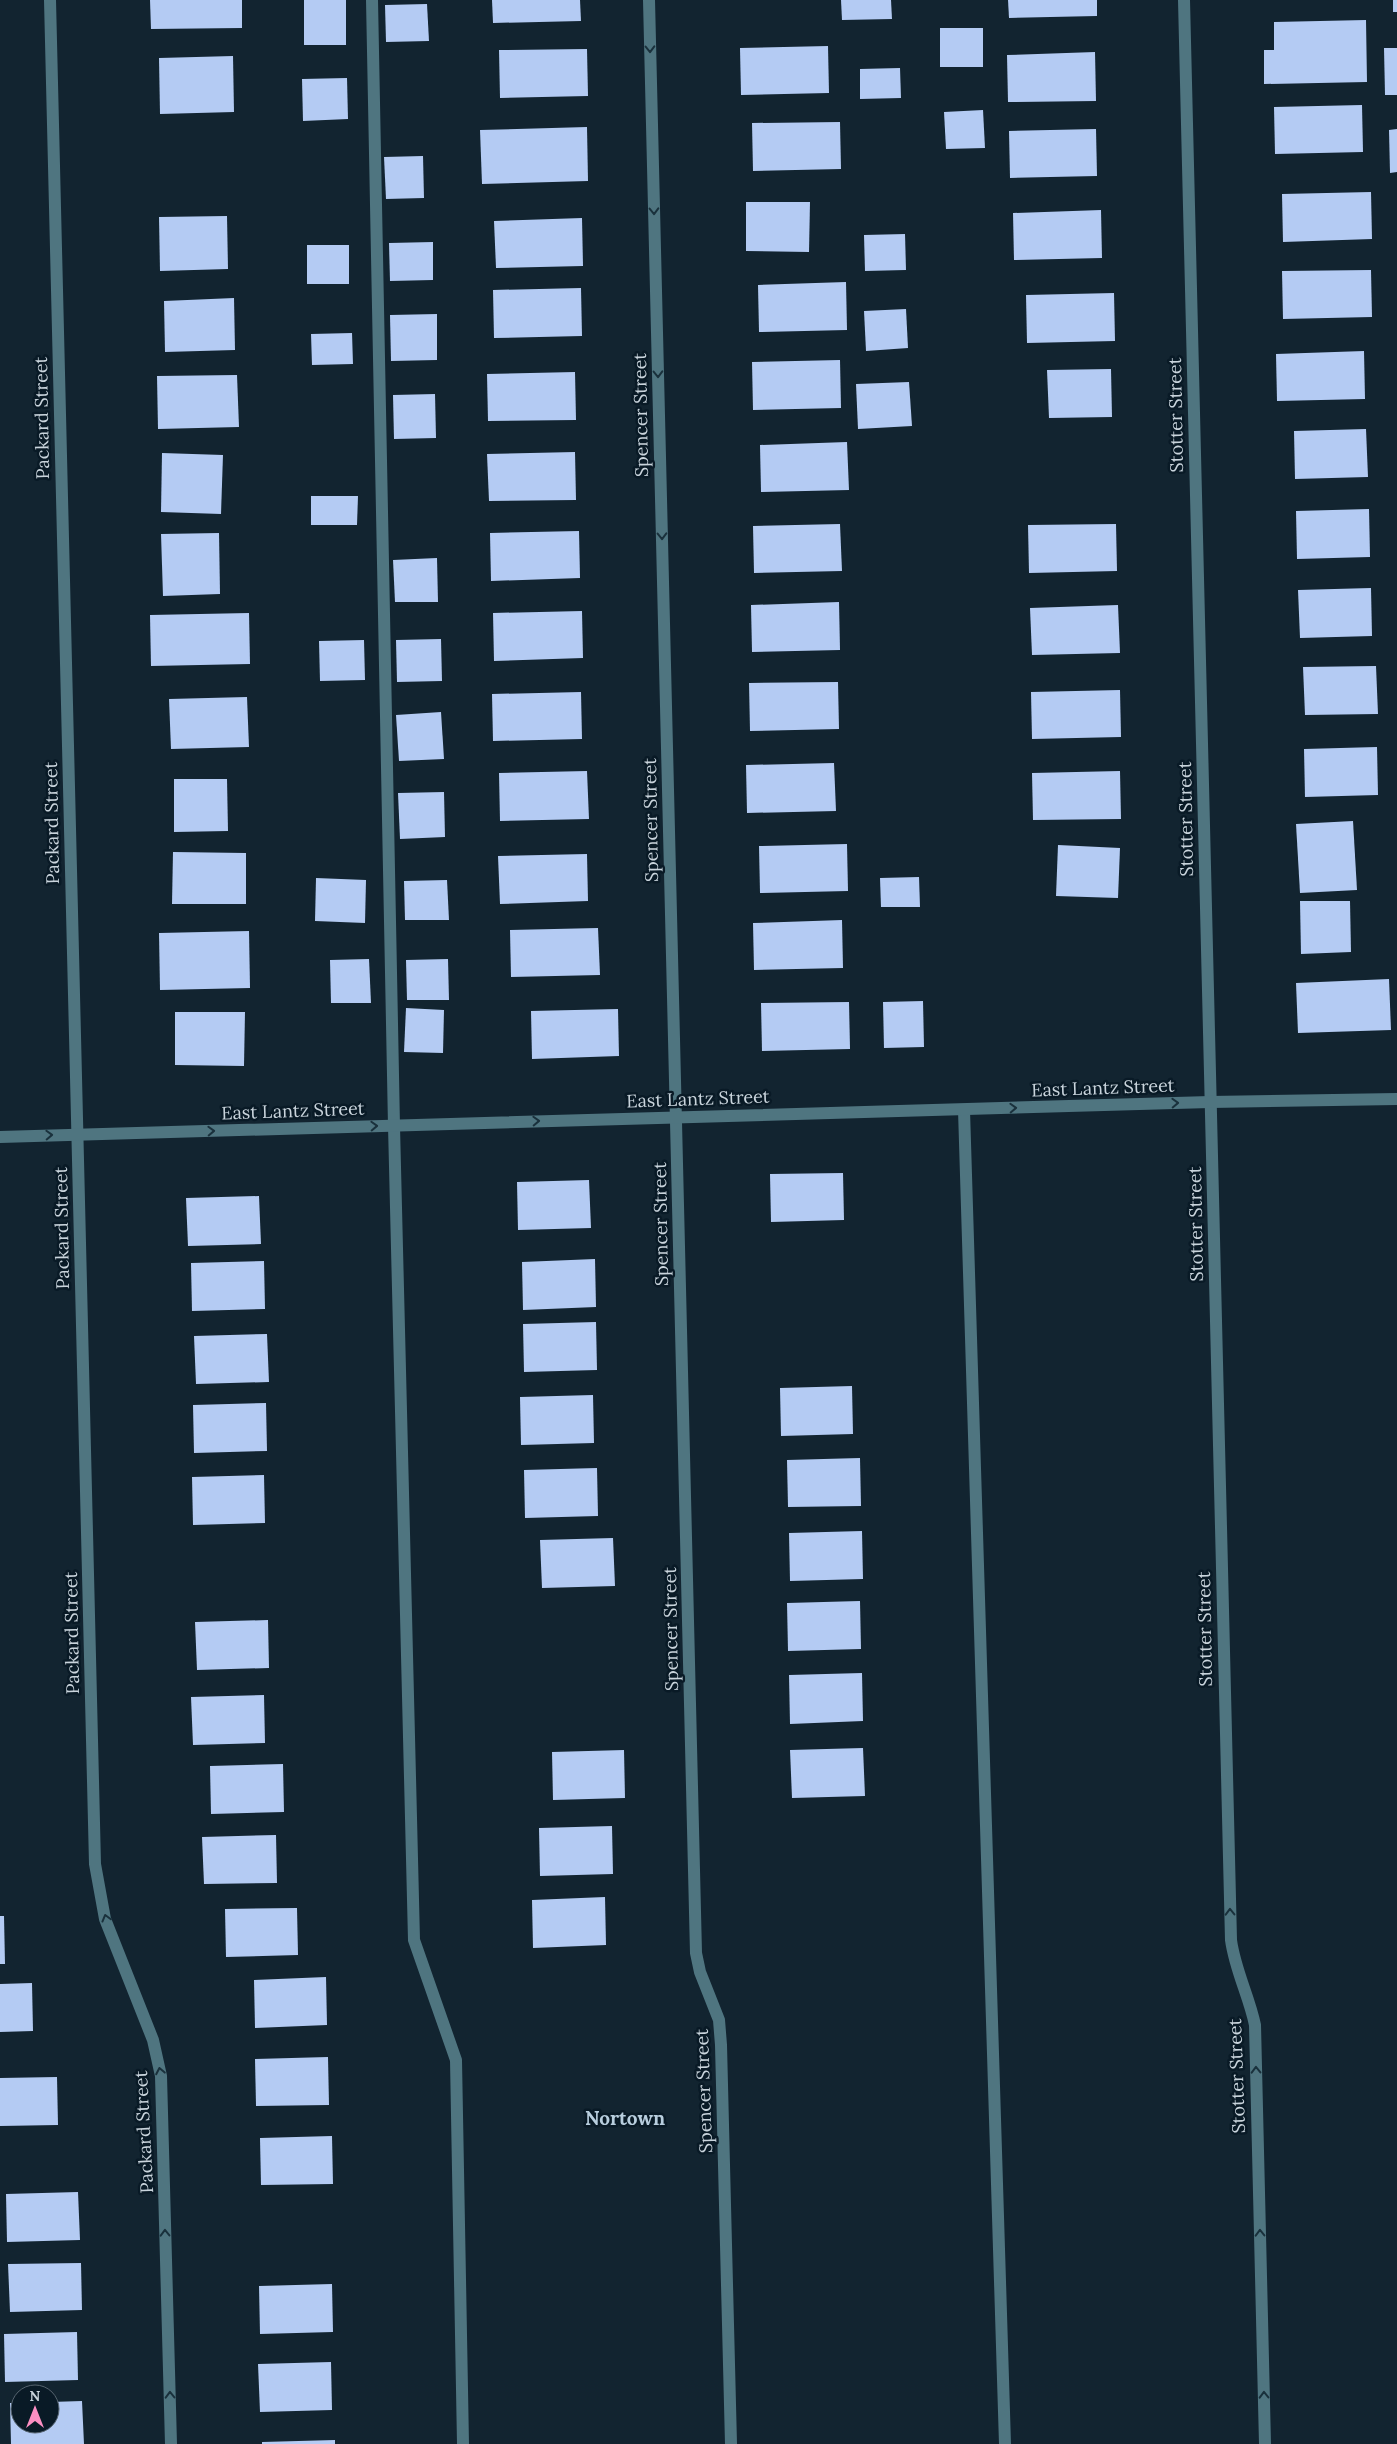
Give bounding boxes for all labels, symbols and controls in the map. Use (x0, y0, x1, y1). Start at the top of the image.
one-way arrow (645, 45, 655, 53)
one-way arrow (649, 208, 659, 215)
street label: Spencer Street (628, 353, 653, 477)
street label: Packard Street (29, 356, 54, 480)
street label: Stotter Street (1163, 357, 1188, 473)
one-way arrow (653, 370, 663, 378)
one-way arrow (657, 532, 667, 540)
street label: Spencer Street (638, 758, 663, 882)
street label: Packard Street (39, 761, 64, 885)
street label: Stotter Street (1173, 761, 1198, 877)
street label: East Lantz Street (1031, 1074, 1175, 1101)
street label: East Lantz Street (626, 1085, 770, 1112)
street label: East Lantz Street (221, 1097, 365, 1124)
one-way arrow (1171, 1098, 1179, 1109)
one-way arrow (1009, 1103, 1017, 1113)
one-way arrow (532, 1116, 540, 1127)
one-way arrow (370, 1121, 378, 1131)
one-way arrow (207, 1125, 215, 1136)
one-way arrow (45, 1130, 53, 1140)
street label: Spencer Street (648, 1162, 673, 1286)
street label: Packard Street (49, 1166, 74, 1290)
street label: Stotter Street (1183, 1166, 1208, 1282)
street label: Spencer Street (658, 1567, 683, 1691)
street label: Packard Street (59, 1571, 84, 1695)
street label: Stotter Street (1192, 1571, 1217, 1687)
one-way arrow (1225, 1907, 1235, 1915)
one-way arrow (101, 1913, 112, 1922)
street label: Stotter Street (1223, 2018, 1250, 2134)
street label: Spencer Street (690, 2028, 717, 2154)
one-way arrow (155, 2066, 166, 2075)
one-way arrow (1251, 2066, 1261, 2074)
street label: Packard Street (129, 2070, 158, 2194)
district label: Nortown (585, 2106, 665, 2130)
one-way arrow (160, 2229, 171, 2237)
one-way arrow (1255, 2229, 1265, 2236)
north arrow (10, 2384, 60, 2434)
text: N (30, 2387, 41, 2405)
one-way arrow (164, 2391, 175, 2399)
one-way arrow (1258, 2391, 1269, 2399)

